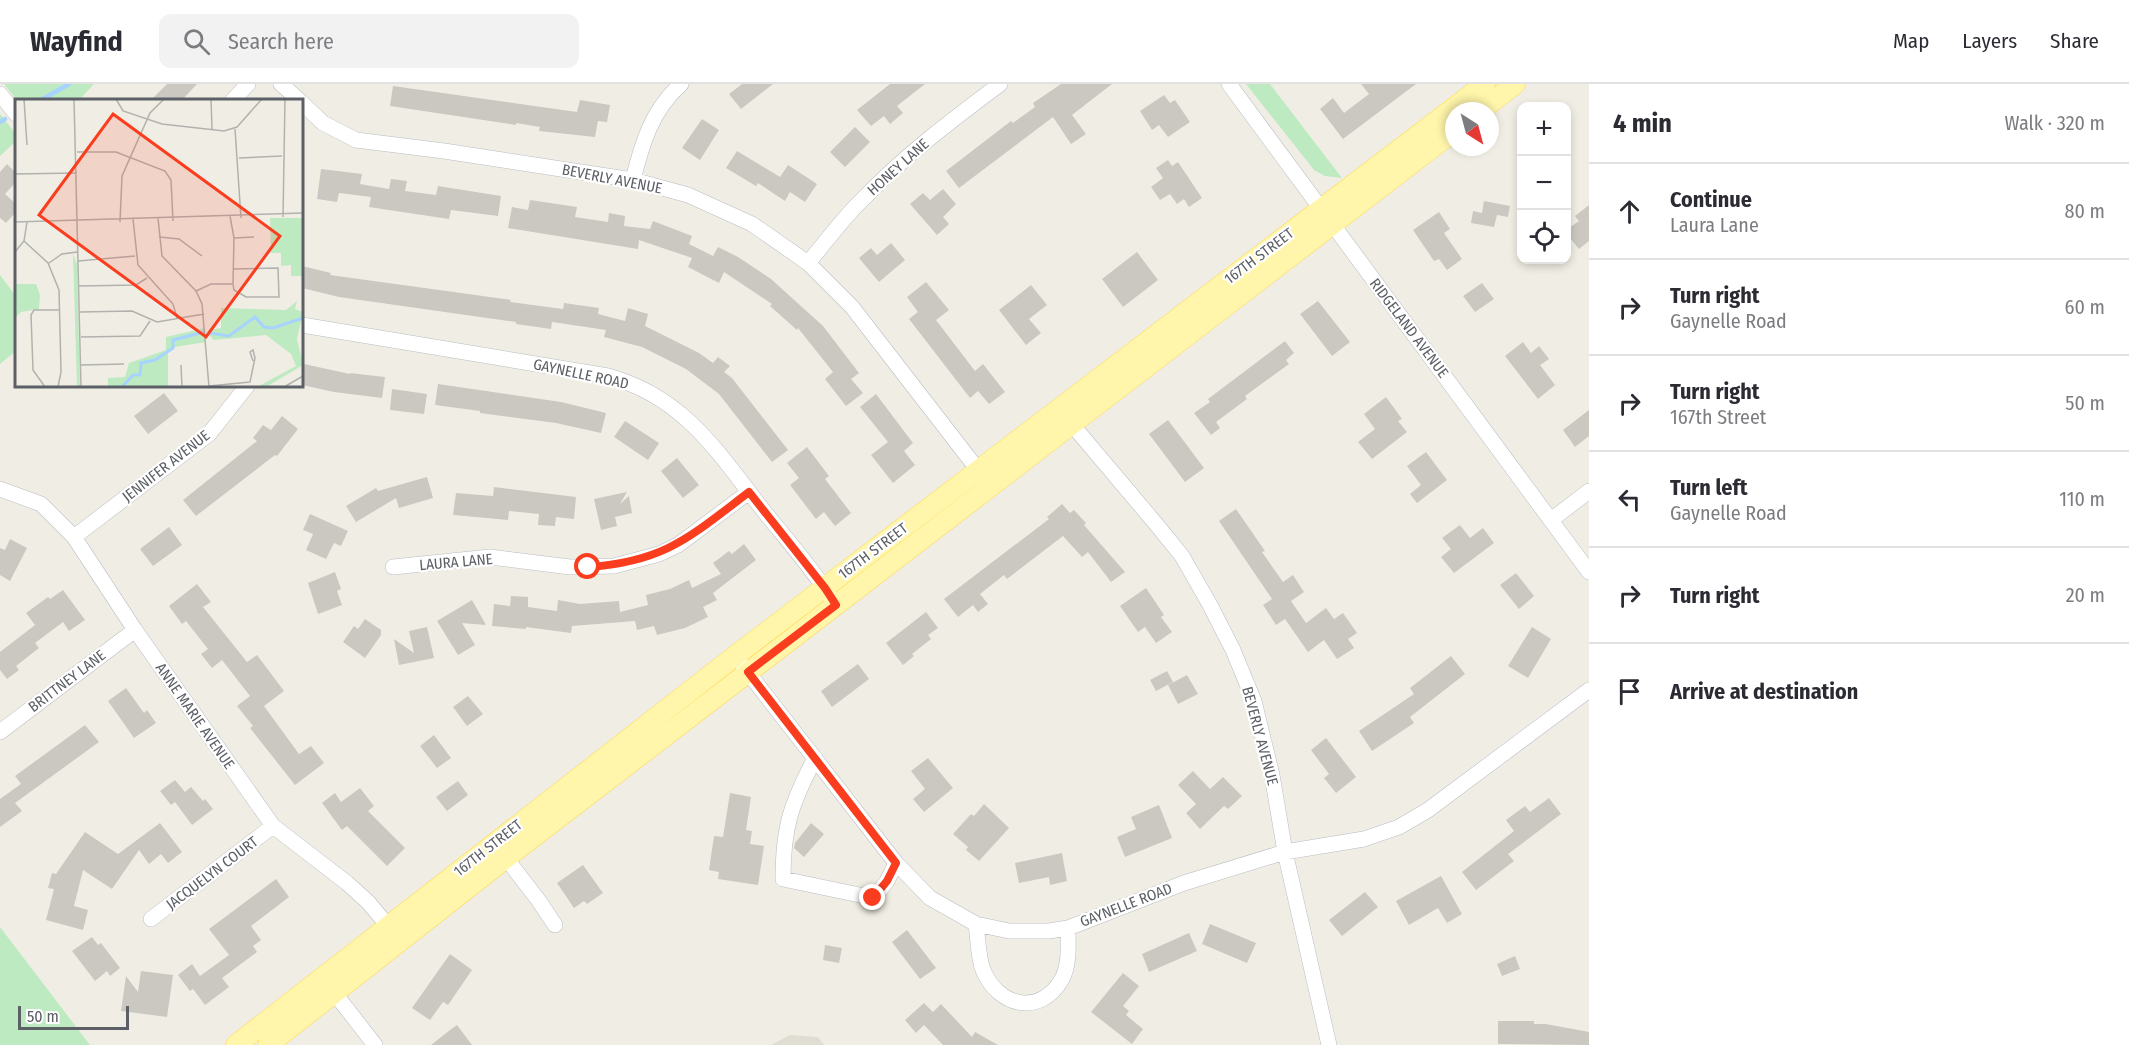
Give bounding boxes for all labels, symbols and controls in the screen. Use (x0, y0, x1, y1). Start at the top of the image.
search box (159, 14, 579, 68)
text: Wayfind (30, 25, 123, 58)
icon: search (180, 25, 213, 58)
text: Search here (228, 28, 334, 55)
text: Map (1893, 28, 1929, 54)
text: Layers (1962, 28, 2017, 54)
text: Share (2050, 28, 2099, 54)
inset map (15, 99, 303, 387)
north arrow (1445, 102, 1499, 156)
map controls (1517, 102, 1571, 264)
button: + (1517, 102, 1571, 156)
text: 4 min (1613, 108, 1672, 139)
text: Walk · 320 m (2005, 111, 2105, 135)
street label: HONEY LANE (864, 135, 932, 199)
button: − (1517, 156, 1571, 210)
street label: BEVERLY AVENUE (560, 160, 664, 198)
text: Continue (1670, 186, 1752, 213)
icon: ahead (1613, 195, 1646, 228)
text: 80 m (2065, 199, 2105, 223)
button: locate (1517, 210, 1571, 264)
text: Laura Lane (1670, 213, 1759, 237)
street label: 167TH STREET (1221, 224, 1297, 288)
street label: RIDGELAND AVENUE (1366, 275, 1452, 381)
text: Turn right (1670, 282, 1759, 309)
icon: right (1613, 291, 1646, 324)
text: 60 m (2065, 295, 2105, 319)
text: Gaynelle Road (1670, 309, 1787, 333)
street label: GAYNELLE ROAD (532, 355, 630, 393)
text: Turn right (1670, 378, 1759, 405)
icon: right (1613, 387, 1646, 420)
text: 50 m (2065, 391, 2105, 415)
text: 167th Street (1670, 405, 1766, 429)
street label: JENNIFER AVENUE (119, 426, 213, 506)
text: Turn left (1670, 474, 1748, 501)
icon: left (1613, 483, 1646, 516)
text: 110 m (2059, 487, 2105, 511)
text: Gaynelle Road (1670, 501, 1787, 525)
street label: 167TH STREET (835, 519, 911, 583)
street label: LAURA LANE (419, 550, 493, 574)
route start (574, 553, 600, 579)
icon: right (1613, 579, 1646, 612)
text: Turn right (1670, 582, 1759, 609)
text: 20 m (2066, 583, 2105, 607)
street label: BRITTNEY LANE (25, 646, 109, 716)
street label: ANNE MARIE AVENUE (152, 660, 238, 772)
icon: arrive (1613, 675, 1646, 708)
text: Arrive at destination (1670, 678, 1858, 705)
street label: BEVERLY AVENUE (1238, 685, 1282, 787)
street label: 167TH STREET (450, 816, 526, 880)
street label: JACQUELYN COURT (163, 833, 261, 913)
street label: GAYNELLE ROAD (1077, 879, 1175, 931)
route end (859, 884, 885, 910)
scale bar (18, 1003, 129, 1030)
text: 50 m (27, 1007, 59, 1026)

